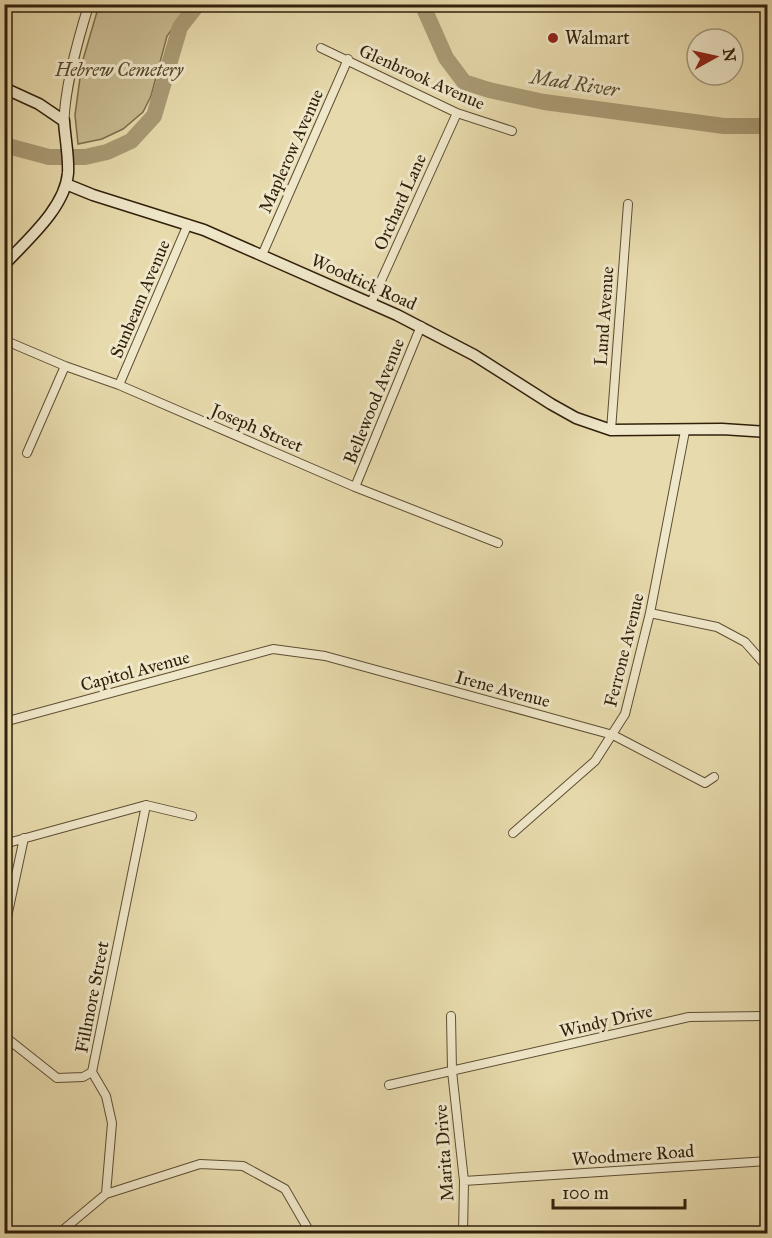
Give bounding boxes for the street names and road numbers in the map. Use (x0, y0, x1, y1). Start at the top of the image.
street label: Glenbrook Avenue (356, 39, 488, 115)
street label: Maplerow Avenue (254, 86, 328, 216)
street label: Orchard Lane (369, 150, 431, 254)
street label: Sunbeam Avenue (105, 236, 175, 362)
street label: Woodtick Road (308, 249, 420, 315)
street label: Lund Avenue (590, 266, 618, 366)
street label: Bellewood Avenue (339, 335, 409, 467)
street label: Joseph Street (206, 398, 307, 458)
street label: Ferrone Avenue (599, 591, 649, 709)
street label: Capitol Avenue (78, 646, 192, 696)
street label: Irene Avenue (453, 666, 553, 712)
street label: Fillmore Street (70, 939, 114, 1055)
street label: Windy Drive (557, 1000, 655, 1042)
street label: Marita Drive (430, 1104, 458, 1202)
street label: Woodmere Road (571, 1140, 695, 1170)

